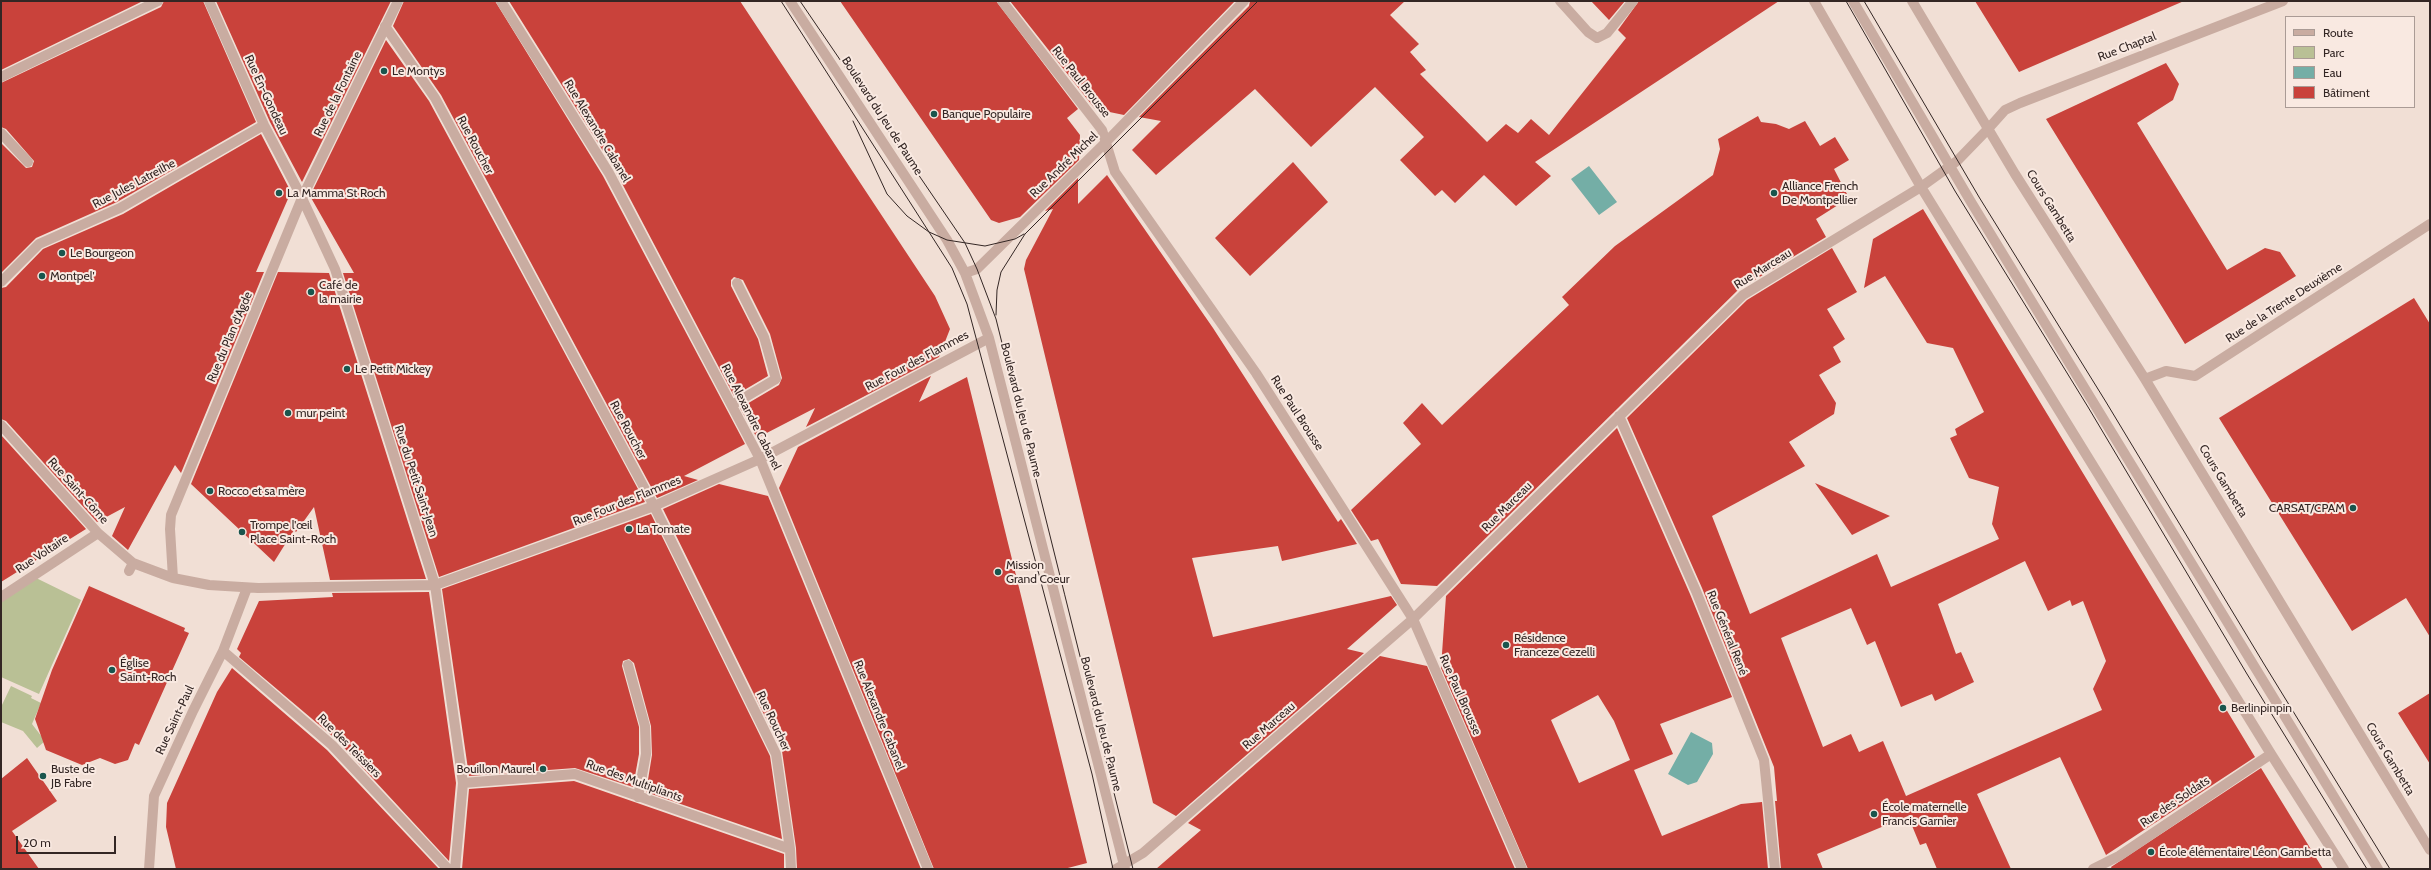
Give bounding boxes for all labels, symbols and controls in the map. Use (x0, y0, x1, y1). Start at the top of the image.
legend (2285, 16, 2415, 108)
text: Route (2323, 25, 2353, 40)
street label: Rue Chaptal (2096, 29, 2158, 65)
street label: Rue Paul Brousse (1049, 44, 1113, 120)
text: Parc (2323, 45, 2345, 60)
street label: Rue de la Fontaine (311, 49, 365, 139)
street label: Rue En-Gondeau (241, 53, 291, 137)
street label: Boulevard du Jeu de Paume (838, 54, 926, 178)
place label: Le Montys (392, 64, 445, 78)
text: Eau (2323, 65, 2342, 80)
marker: Le Montys (379, 66, 389, 76)
street label: Rue Alexandre Cabanel (561, 77, 633, 185)
text: Bâtiment (2323, 85, 2370, 100)
place label: Banque Populaire (942, 107, 1031, 121)
marker: Banque Populaire (929, 109, 939, 119)
street label: Rue Roucher (454, 113, 496, 177)
street label: Rue André Michel (1027, 129, 1101, 201)
street label: Rue Jules Latreilhe (90, 156, 178, 212)
street label: Cours Gambetta (2023, 167, 2079, 245)
place label: Alliance French De Montpellier (1782, 179, 1858, 207)
place label: La Mamma St Roch (287, 186, 386, 200)
marker: La Mamma St Roch (274, 188, 284, 198)
marker: Alliance French De Montpellier (1769, 188, 1779, 198)
place label: Le Bourgeon (70, 246, 134, 260)
street label: Rue Marceau (1732, 246, 1794, 292)
marker: Le Bourgeon (57, 248, 67, 258)
street label: Rue de la Trente Deuxième (2223, 260, 2345, 346)
place label: Montpel' (50, 269, 94, 283)
marker: Montpel' (37, 271, 47, 281)
place label: Café de la mairie (319, 278, 362, 306)
marker: Café de la mairie (306, 287, 316, 297)
street label: Rue du Plan d'Agde (204, 290, 256, 384)
street label: Rue Four des Flammes (863, 328, 971, 394)
street label: Boulevard du Jeu de Paume (997, 341, 1045, 479)
place label: Le Petit Mickey (355, 362, 431, 376)
street label: Rue Alexandre Cabanel (718, 362, 784, 472)
marker: Le Petit Mickey (342, 364, 352, 374)
street label: Rue Paul Brousse (1267, 373, 1327, 453)
street label: Rue Roucher (607, 398, 649, 462)
place label: mur peint (296, 406, 345, 420)
marker: mur peint (283, 408, 293, 418)
street label: Rue du Petit Saint-Jean (391, 423, 441, 539)
street label: Cours Gambetta (2196, 442, 2250, 520)
street label: Rue Saint-Côme (45, 455, 111, 527)
street label: Rue Four des Flammes (571, 473, 683, 529)
street label: Rue Marceau (1479, 479, 1535, 535)
place label: Rocco et sa mère (218, 484, 304, 498)
marker: Rocco et sa mère (205, 486, 215, 496)
place label: CARSAT/CPAM (2269, 501, 2345, 515)
marker: CARSAT/CPAM (2348, 503, 2358, 513)
place label: Trompe l'œil Place Saint-Roch (250, 518, 336, 546)
place label: La Tomate (637, 522, 690, 536)
marker: La Tomate (624, 524, 634, 534)
marker: Trompe l'œil Place Saint-Roch (237, 527, 247, 537)
street label: Rue Voltaire (13, 531, 71, 577)
place label: Mission Grand Coeur (1006, 558, 1070, 586)
marker: Mission Grand Coeur (993, 567, 1003, 577)
street label: Rue Général René (1703, 588, 1751, 678)
place label: Résidence Franceze Cezelli (1514, 631, 1595, 659)
marker: Résidence Franceze Cezelli (1501, 640, 1511, 650)
street label: Rue Paul Brousse (1436, 653, 1484, 737)
street label: Boulevard du Jeu de Paume (1077, 655, 1125, 793)
place label: Église Saint-Roch (120, 656, 177, 684)
street label: Rue Alexandre Cabanel (850, 658, 908, 772)
marker: Église Saint-Roch (107, 665, 117, 675)
street label: Rue Saint-Paul (153, 683, 197, 757)
street label: Rue Roucher (753, 689, 793, 753)
street label: Rue Marceau (1240, 699, 1298, 753)
place label: Berlinpinpin (2231, 701, 2292, 715)
marker: Berlinpinpin (2218, 703, 2228, 713)
street label: Rue des Teissiers (314, 711, 384, 781)
street label: Cours Gambetta (2363, 720, 2417, 798)
street label: Rue des Multipliants (584, 757, 684, 805)
place label: Buste de JB Fabre (51, 762, 95, 790)
place label: Bouillon Maurel (456, 762, 535, 776)
marker: Bouillon Maurel (538, 764, 548, 774)
marker: Buste de JB Fabre (38, 771, 48, 781)
street label: Rue des Soldats (2138, 774, 2212, 830)
place label: École maternelle Francis Garnier (1882, 800, 1967, 828)
marker: École maternelle Francis Garnier (1869, 809, 1879, 819)
scale bar (18, 828, 118, 854)
text: 20 m (23, 835, 51, 850)
place label: École élémentaire Léon Gambetta (2159, 845, 2331, 859)
marker: École élémentaire Léon Gambetta (2146, 847, 2156, 857)

